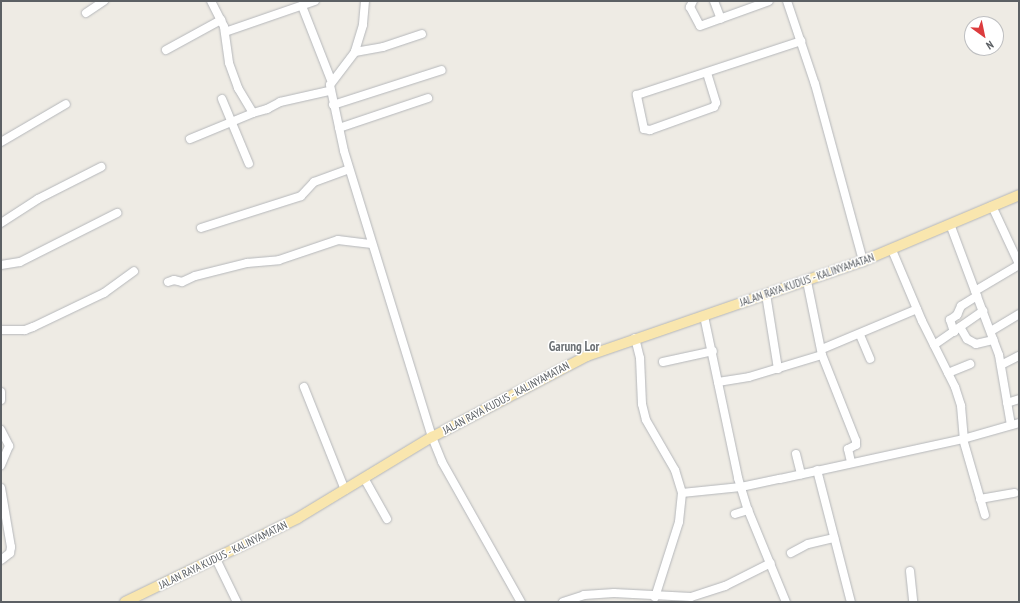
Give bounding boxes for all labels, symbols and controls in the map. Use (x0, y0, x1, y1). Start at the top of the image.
north arrow (964, 16, 1004, 56)
text: N (984, 38, 996, 53)
street label: JALAN RAYA KUDUS - KALINYAMATAN (737, 251, 877, 309)
district label: Garung Lor (549, 339, 599, 355)
street label: JALAN RAYA KUDUS - KALINYAMATAN (440, 359, 572, 437)
street label: JALAN RAYA KUDUS - KALINYAMATAN (156, 518, 290, 592)

